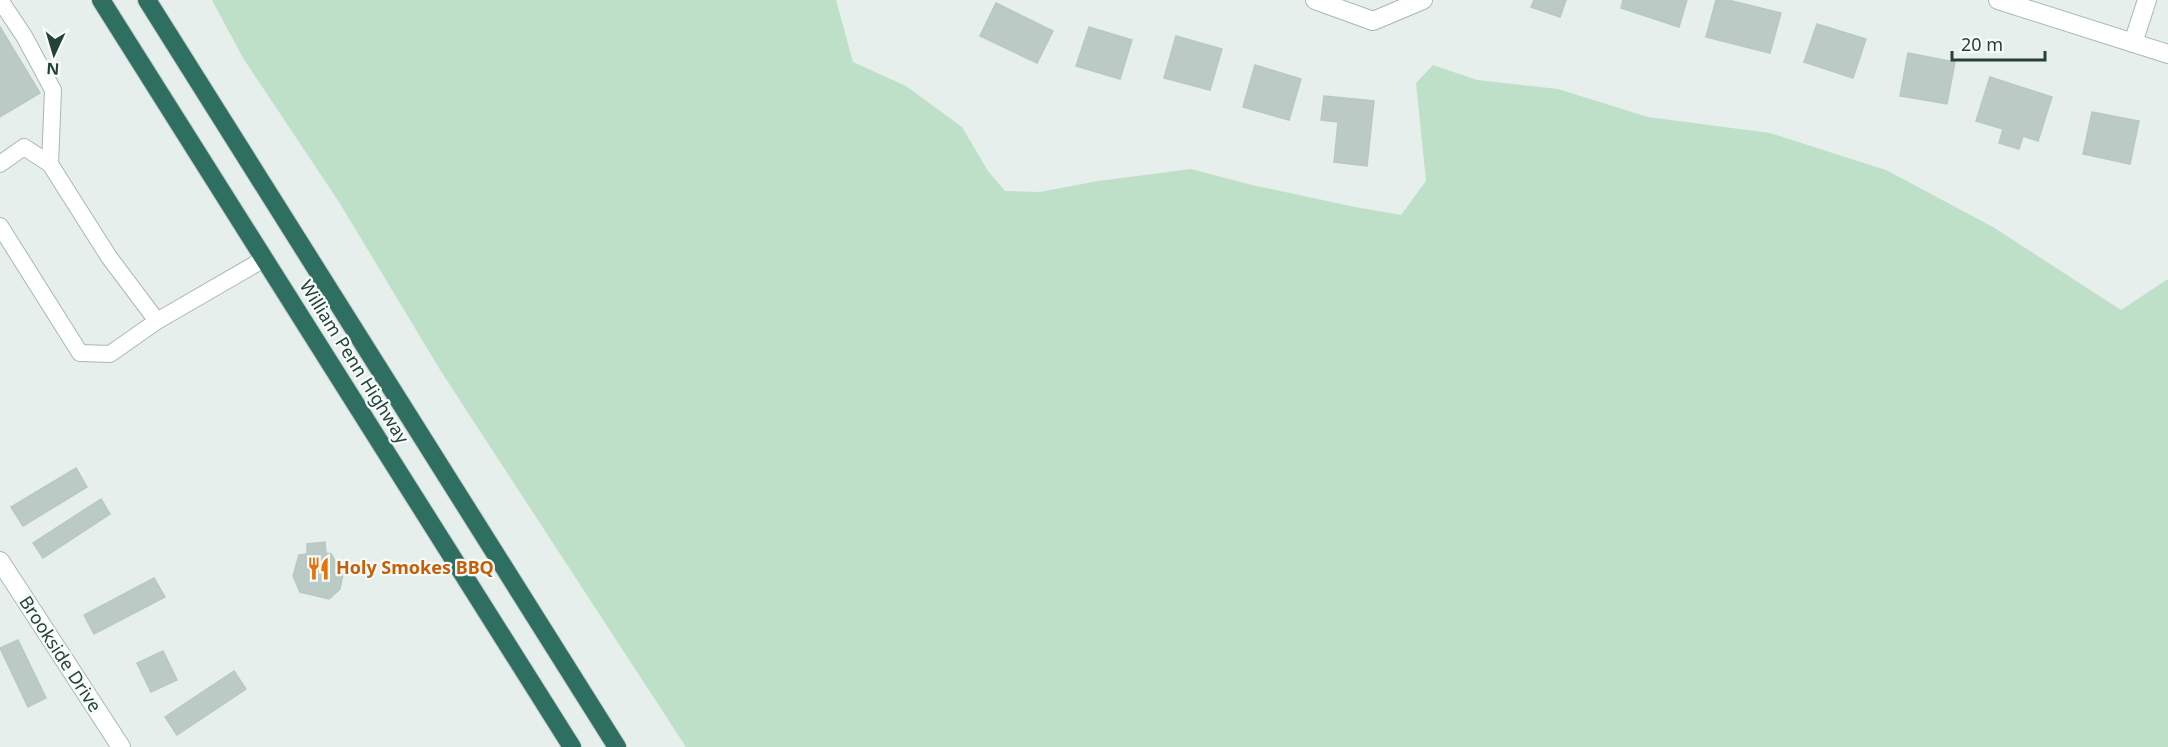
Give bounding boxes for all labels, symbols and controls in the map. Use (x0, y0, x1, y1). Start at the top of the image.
north arrow (24, 24, 84, 84)
scale bar (1952, 24, 2045, 62)
text: 20 m (1961, 32, 2003, 56)
text: N (46, 58, 60, 80)
street label: William Penn Highway (295, 275, 415, 448)
restaurant icon: Holy Smokes BBQ (305, 555, 331, 581)
place label: Holy Smokes BBQ (336, 555, 494, 579)
street label: Brookside Drive (14, 591, 107, 716)

